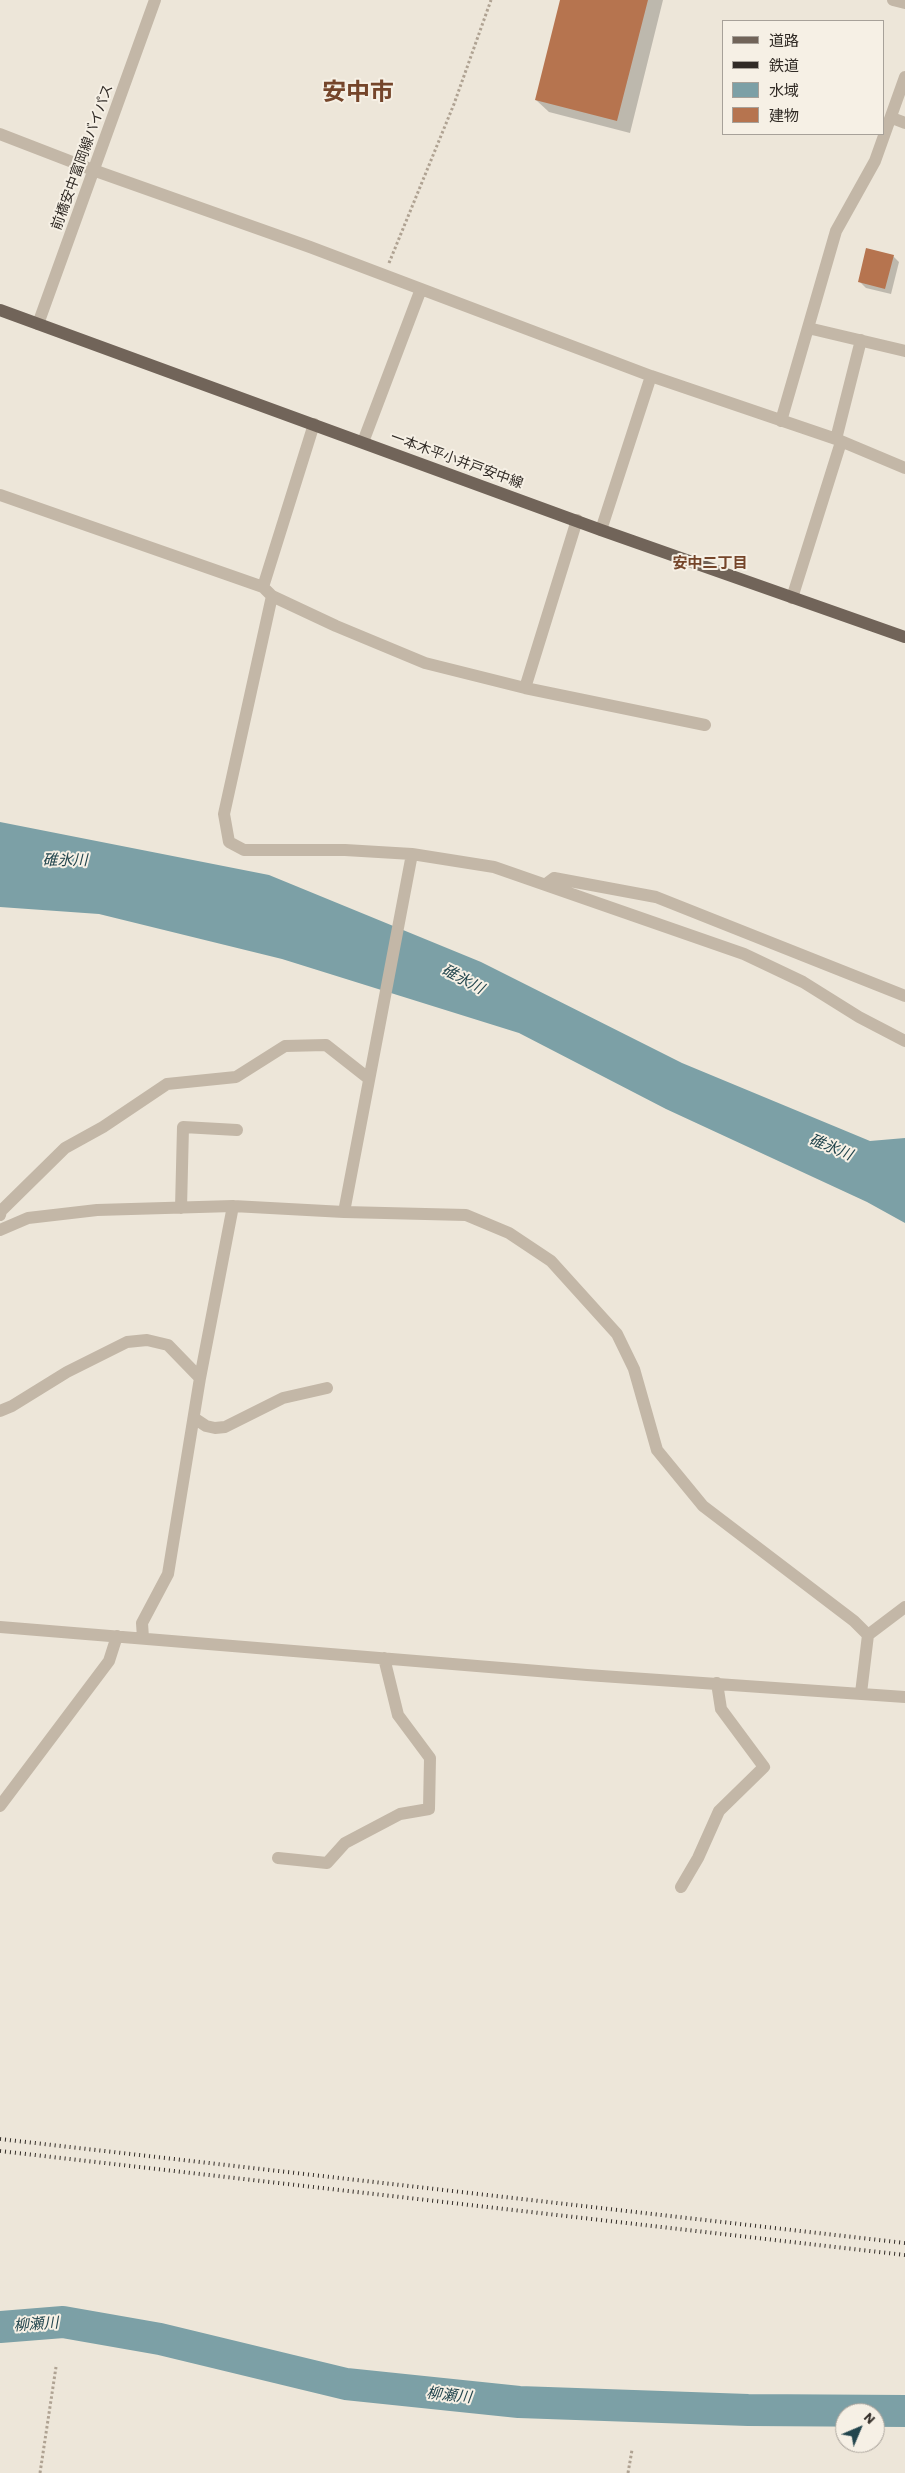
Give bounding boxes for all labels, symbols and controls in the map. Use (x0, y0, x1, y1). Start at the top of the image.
legend (722, 20, 885, 135)
text: 道路 (769, 31, 799, 49)
text: 鉄道 (769, 56, 799, 74)
district label: 安中市 (322, 78, 394, 106)
text: 水域 (769, 81, 799, 99)
street label: 前橋安中富岡線バイパス (48, 82, 116, 232)
text: 建物 (769, 106, 799, 124)
street label: 一本木平小井戸安中線 (388, 428, 526, 492)
district label: 安中二丁目 (673, 554, 747, 572)
water label: 碓氷川 (43, 851, 87, 869)
water label: 碓氷川 (439, 960, 487, 998)
water label: 碓氷川 (807, 1130, 855, 1164)
water label: 柳瀬川 (13, 2313, 59, 2335)
water label: 柳瀬川 (426, 2384, 472, 2406)
north arrow (835, 2403, 885, 2453)
text: N (861, 2408, 880, 2427)

